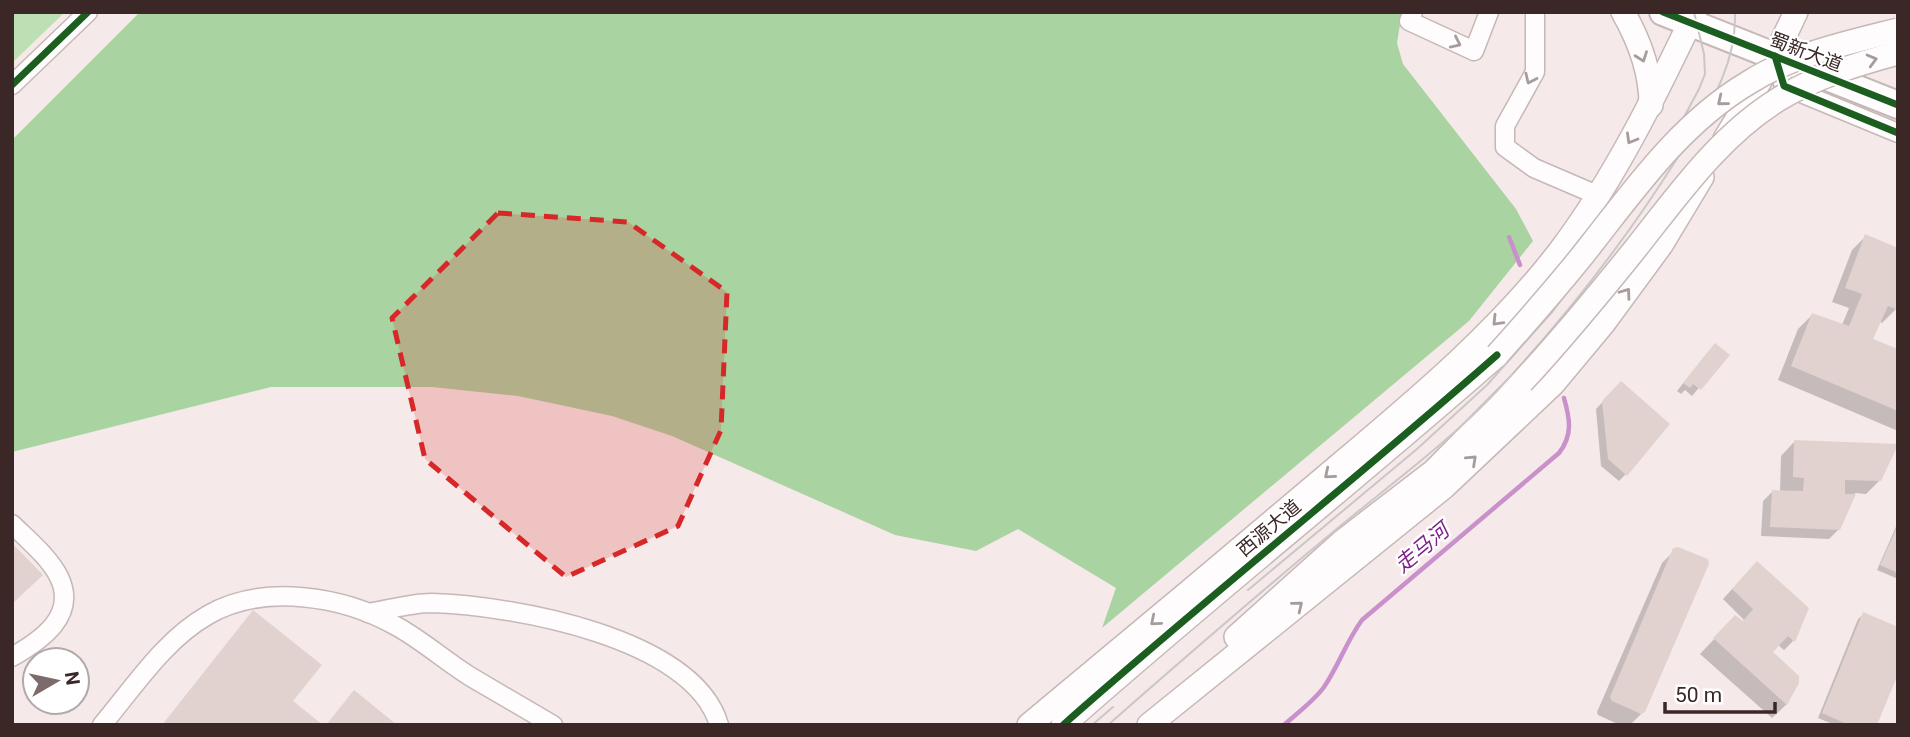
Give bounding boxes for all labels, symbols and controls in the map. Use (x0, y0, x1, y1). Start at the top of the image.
street label: 蜀新大道 (1766, 28, 1846, 76)
one-way arrow (1449, 35, 1461, 49)
one-way arrow (1634, 50, 1648, 62)
one-way arrow (1866, 54, 1878, 68)
one-way arrow (1524, 72, 1538, 84)
one-way arrow (1718, 92, 1730, 105)
one-way arrow (1626, 131, 1639, 144)
one-way arrow (1617, 288, 1630, 301)
one-way arrow (1493, 313, 1506, 326)
one-way arrow (1464, 456, 1477, 468)
one-way arrow (1324, 466, 1337, 478)
street label: 西源大道 (1232, 495, 1306, 561)
water label: 走马河 (1390, 516, 1457, 577)
one-way arrow (1290, 601, 1302, 614)
one-way arrow (1150, 612, 1162, 625)
north arrow (21, 646, 91, 716)
text: N (60, 670, 85, 687)
scale bar (1665, 670, 1775, 714)
text: 50 m (1675, 683, 1722, 707)

